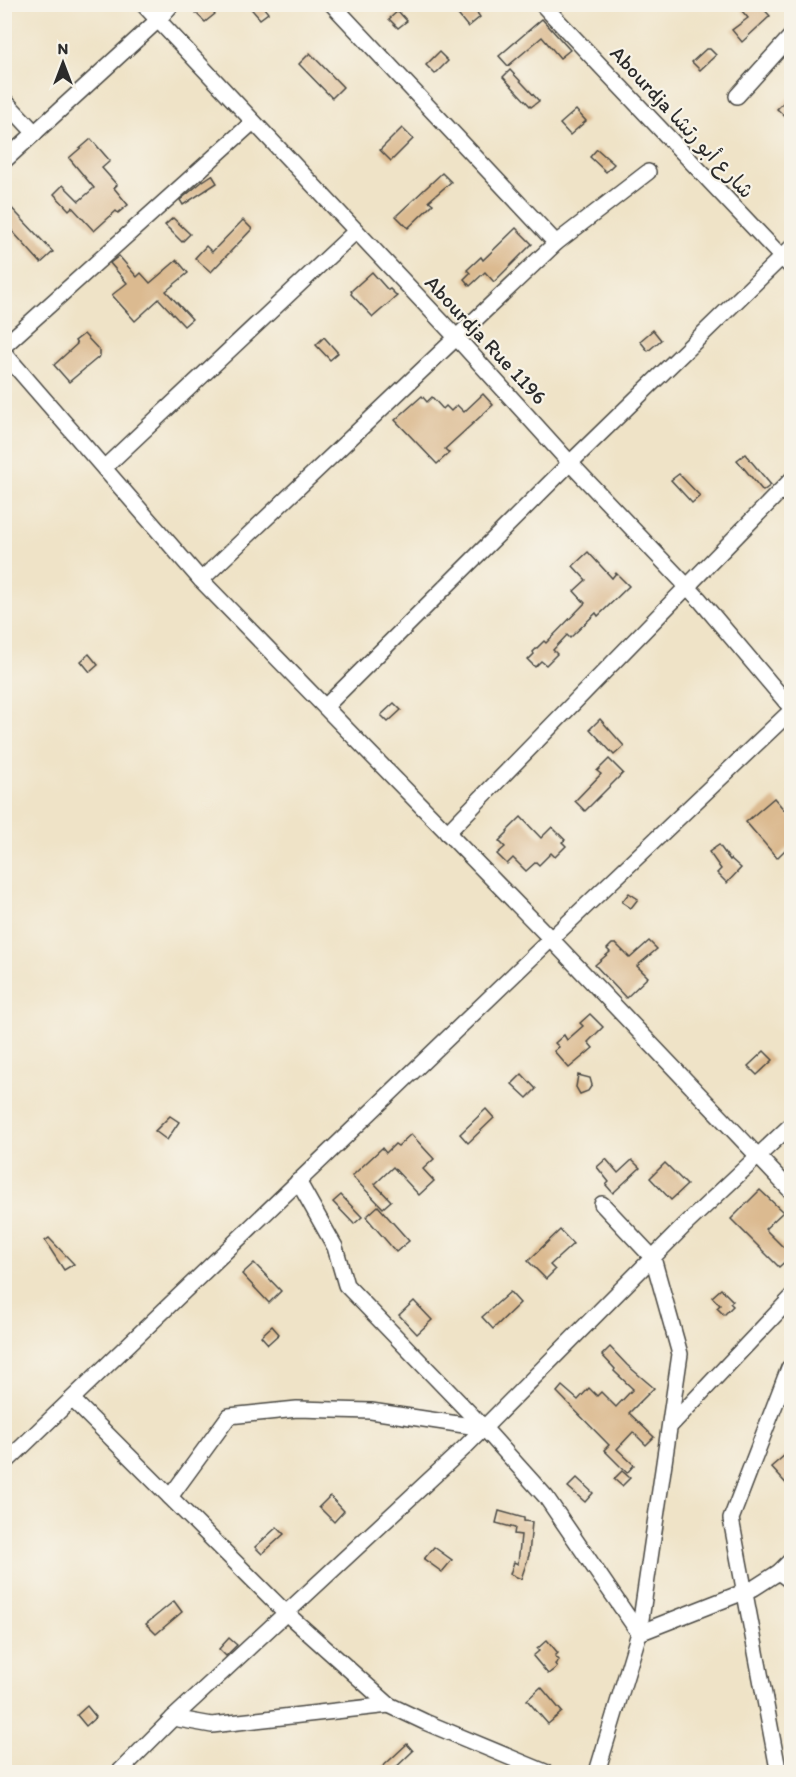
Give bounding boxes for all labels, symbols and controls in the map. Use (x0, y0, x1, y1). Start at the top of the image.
north arrow (33, 33, 93, 93)
text: N (58, 39, 68, 58)
street label: Abourdja شارع أبو رتشا (603, 40, 759, 205)
street label: Abourdja Rue 1196 (420, 270, 553, 409)

